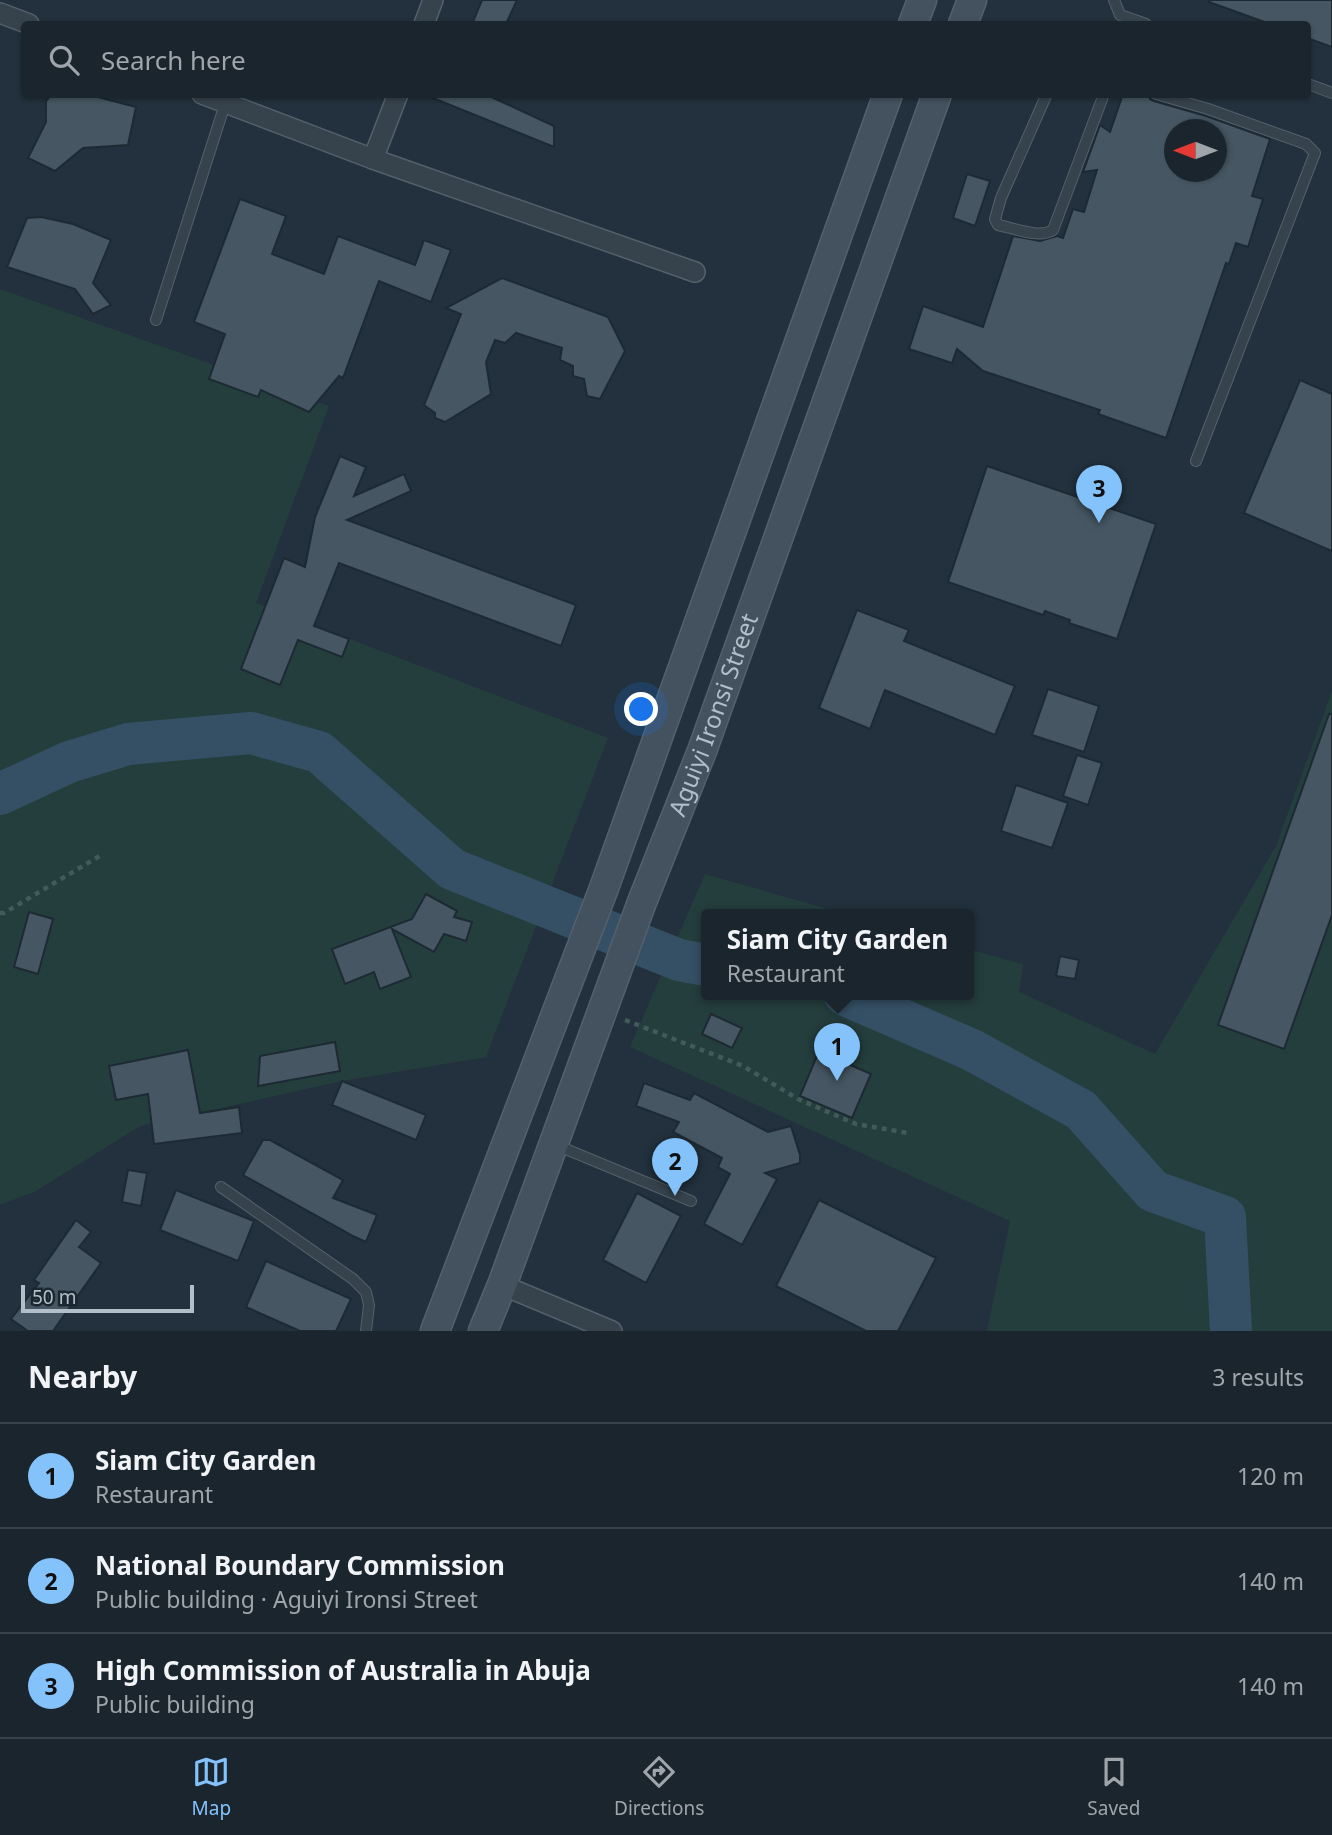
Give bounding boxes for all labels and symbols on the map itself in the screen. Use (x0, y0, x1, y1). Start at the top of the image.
north arrow (1164, 119, 1227, 182)
pin: 3 (1076, 465, 1122, 523)
street label: Aguiyi Ironsi Street (660, 608, 765, 821)
your location (624, 692, 658, 726)
pin: 1 (814, 1023, 860, 1081)
pin: 2 (652, 1138, 698, 1196)
scale bar (21, 1282, 194, 1314)

